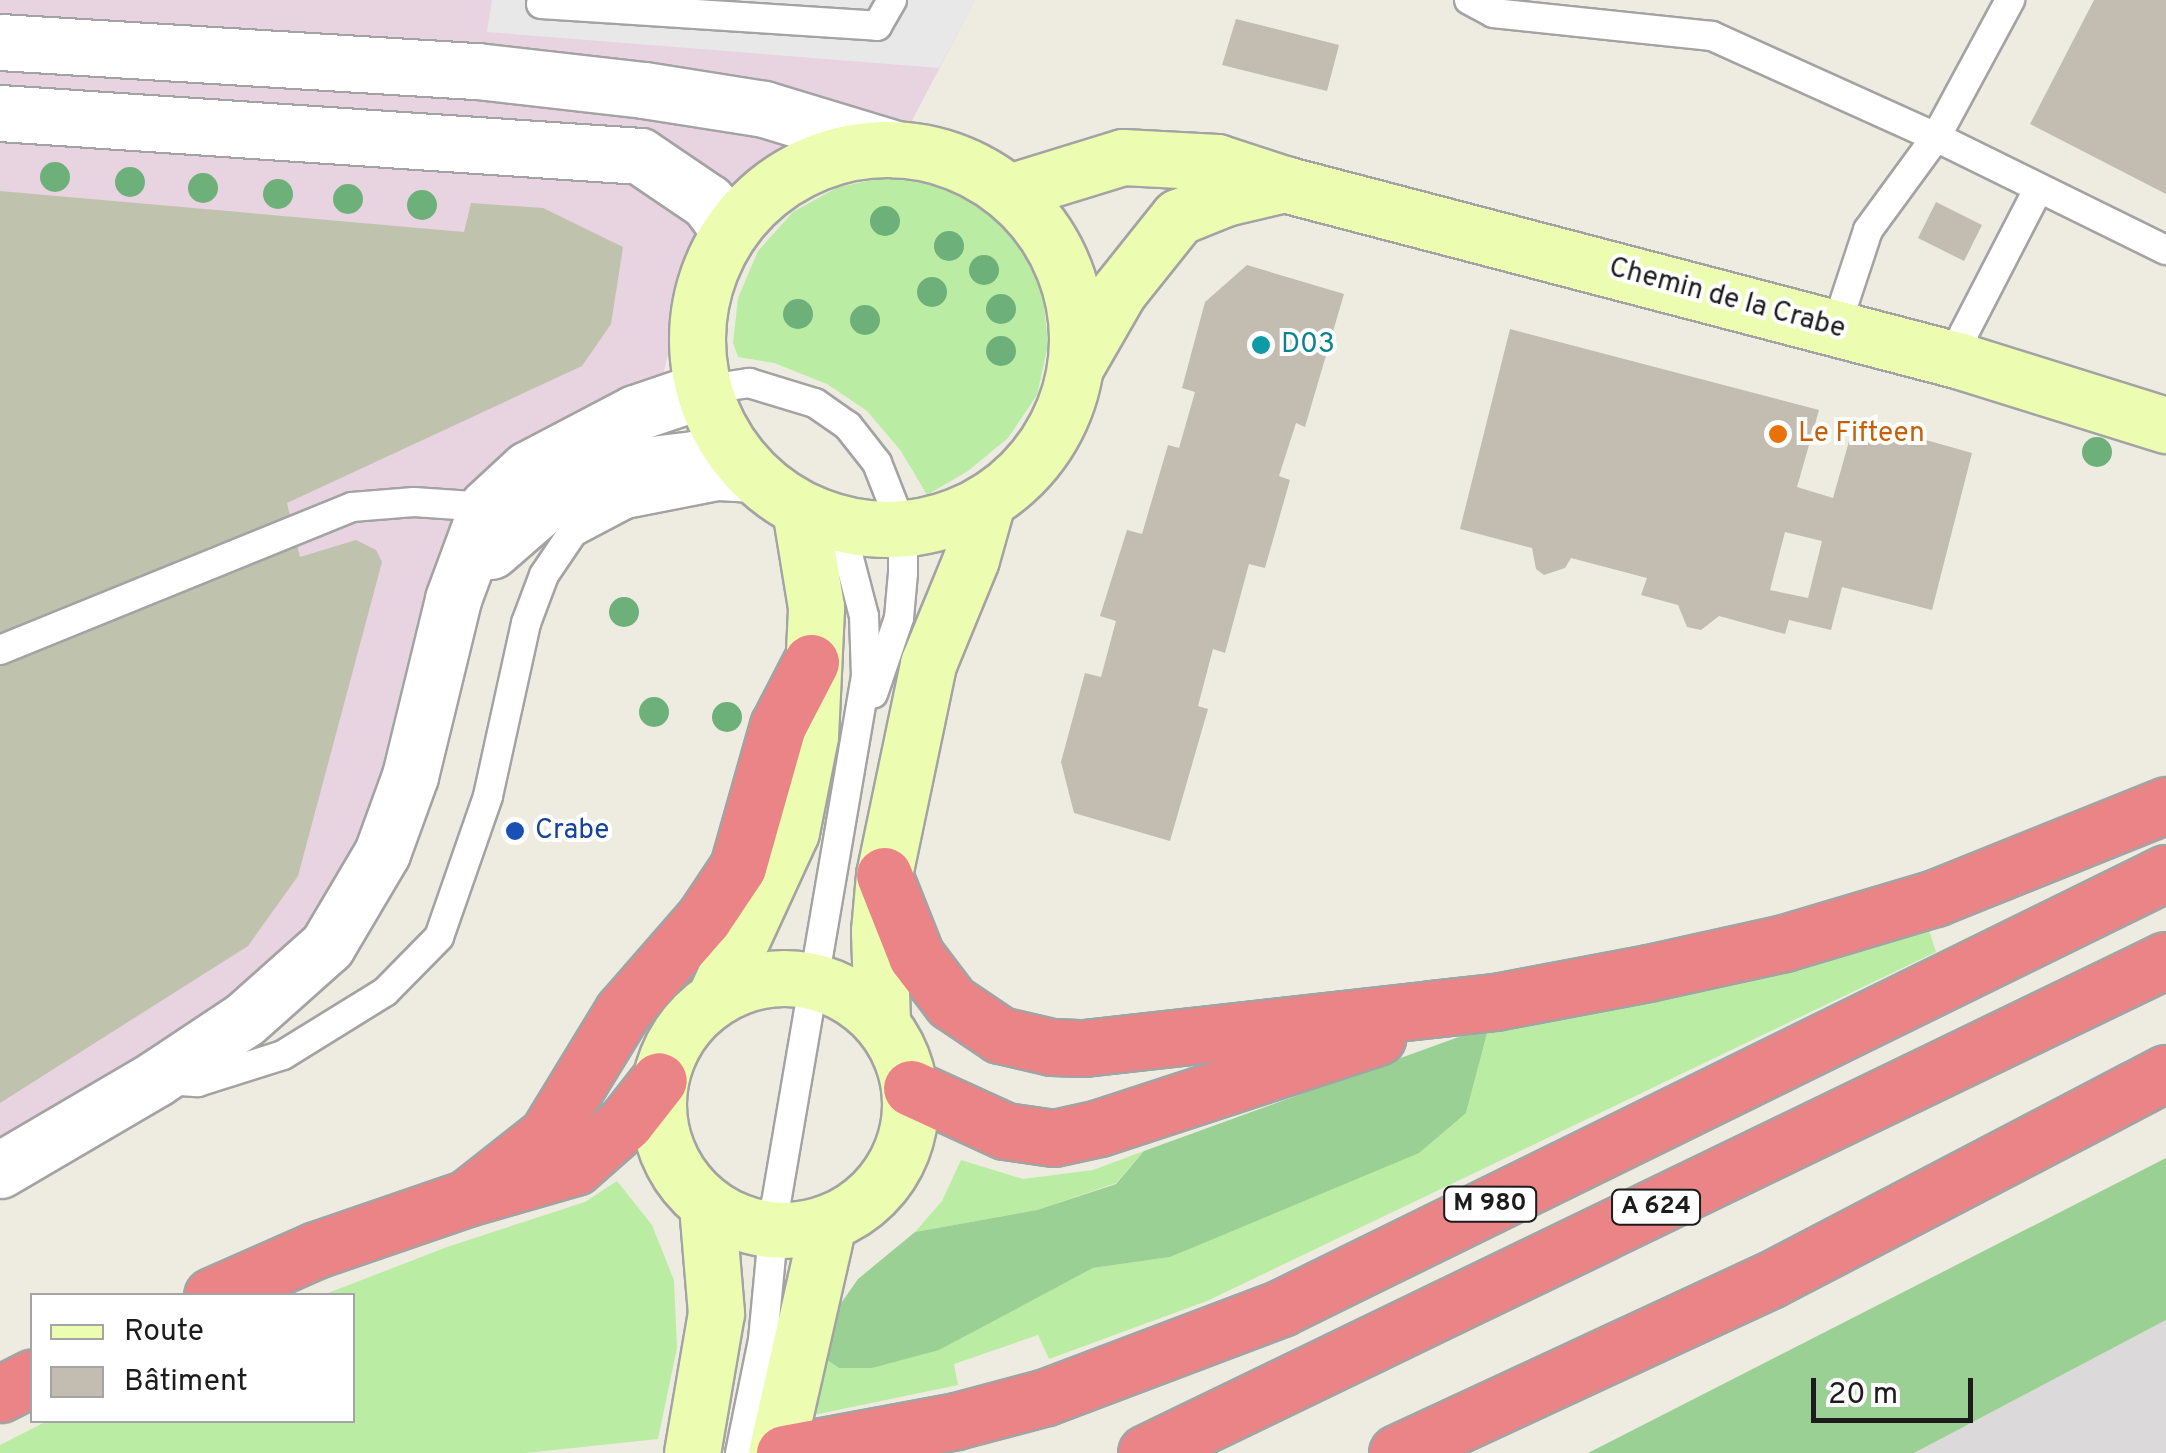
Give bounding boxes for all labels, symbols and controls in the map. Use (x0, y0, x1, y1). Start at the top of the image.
street label: Chemin de la Crabe (1605, 251, 1849, 347)
place label: D03 (1281, 328, 1335, 362)
marker: D03 (1250, 334, 1272, 356)
place label: Le Fifteen (1798, 417, 1925, 451)
marker: Le Fifteen (1767, 423, 1789, 445)
place label: Crabe (535, 814, 609, 848)
marker: Crabe (504, 820, 526, 842)
road number: M 980 (1442, 1184, 1538, 1224)
road number: A 624 (1608, 1187, 1704, 1227)
legend (30, 1293, 355, 1423)
text: Route (124, 1314, 204, 1351)
scale bar (1816, 1358, 1978, 1420)
text: Bâtiment (124, 1364, 248, 1401)
text: 20 m (1828, 1377, 1898, 1414)

